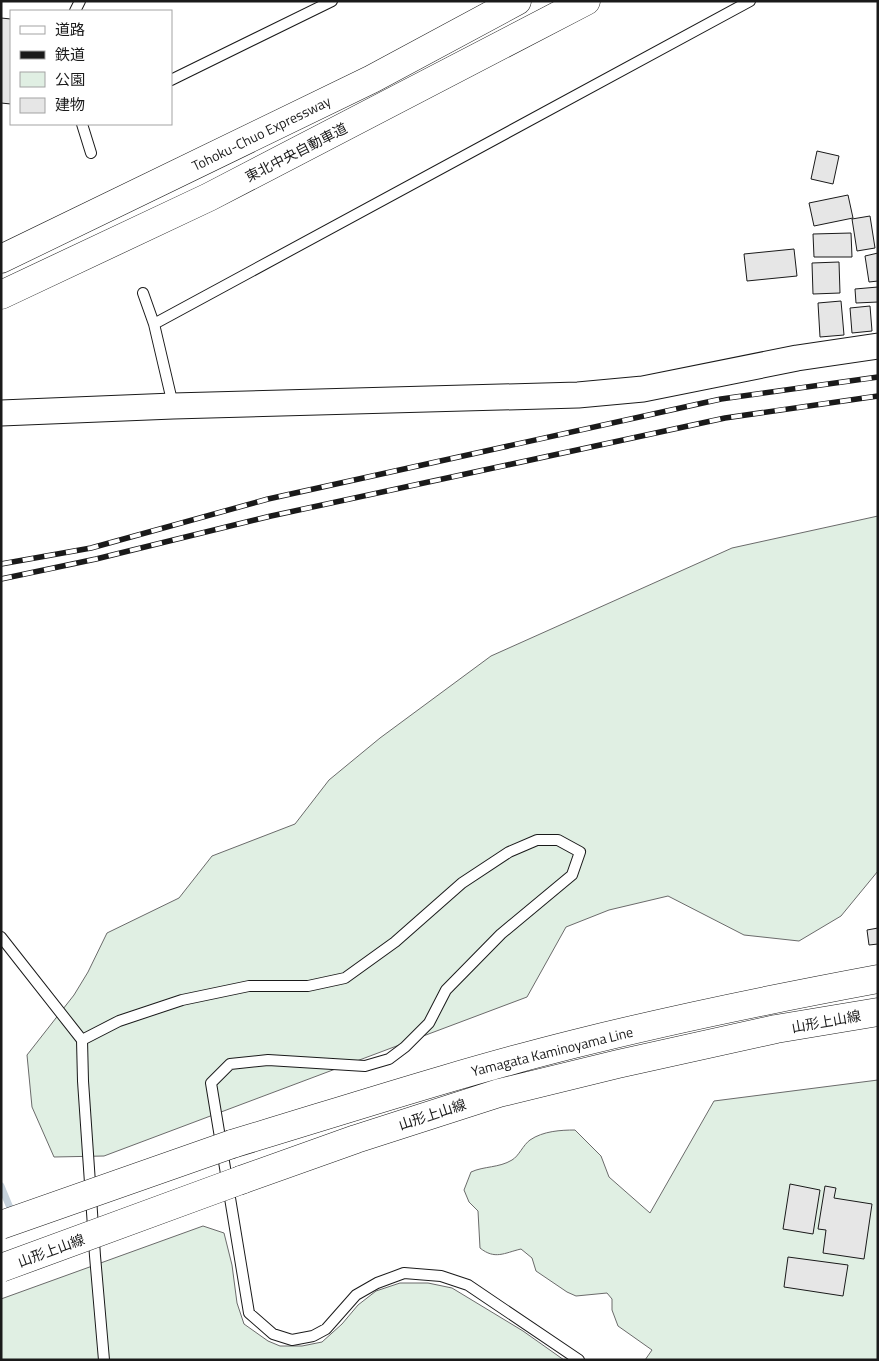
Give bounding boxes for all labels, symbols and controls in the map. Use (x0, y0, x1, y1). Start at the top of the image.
legend (10, 10, 172, 125)
text: 道路 (55, 18, 85, 41)
text: 鉄道 (55, 43, 85, 66)
text: 公園 (55, 68, 85, 91)
street label: Tohoku-Chuo Expressway (188, 90, 334, 176)
text: 建物 (55, 93, 85, 116)
street label: 東北中央自動車道 (241, 117, 351, 187)
street label: 山形上山線 (790, 1005, 862, 1037)
street label: Yamagata Kaminoyama Line (469, 1021, 635, 1081)
street label: 山形上山線 (395, 1093, 469, 1135)
street label: 山形上山線 (15, 1228, 87, 1272)

